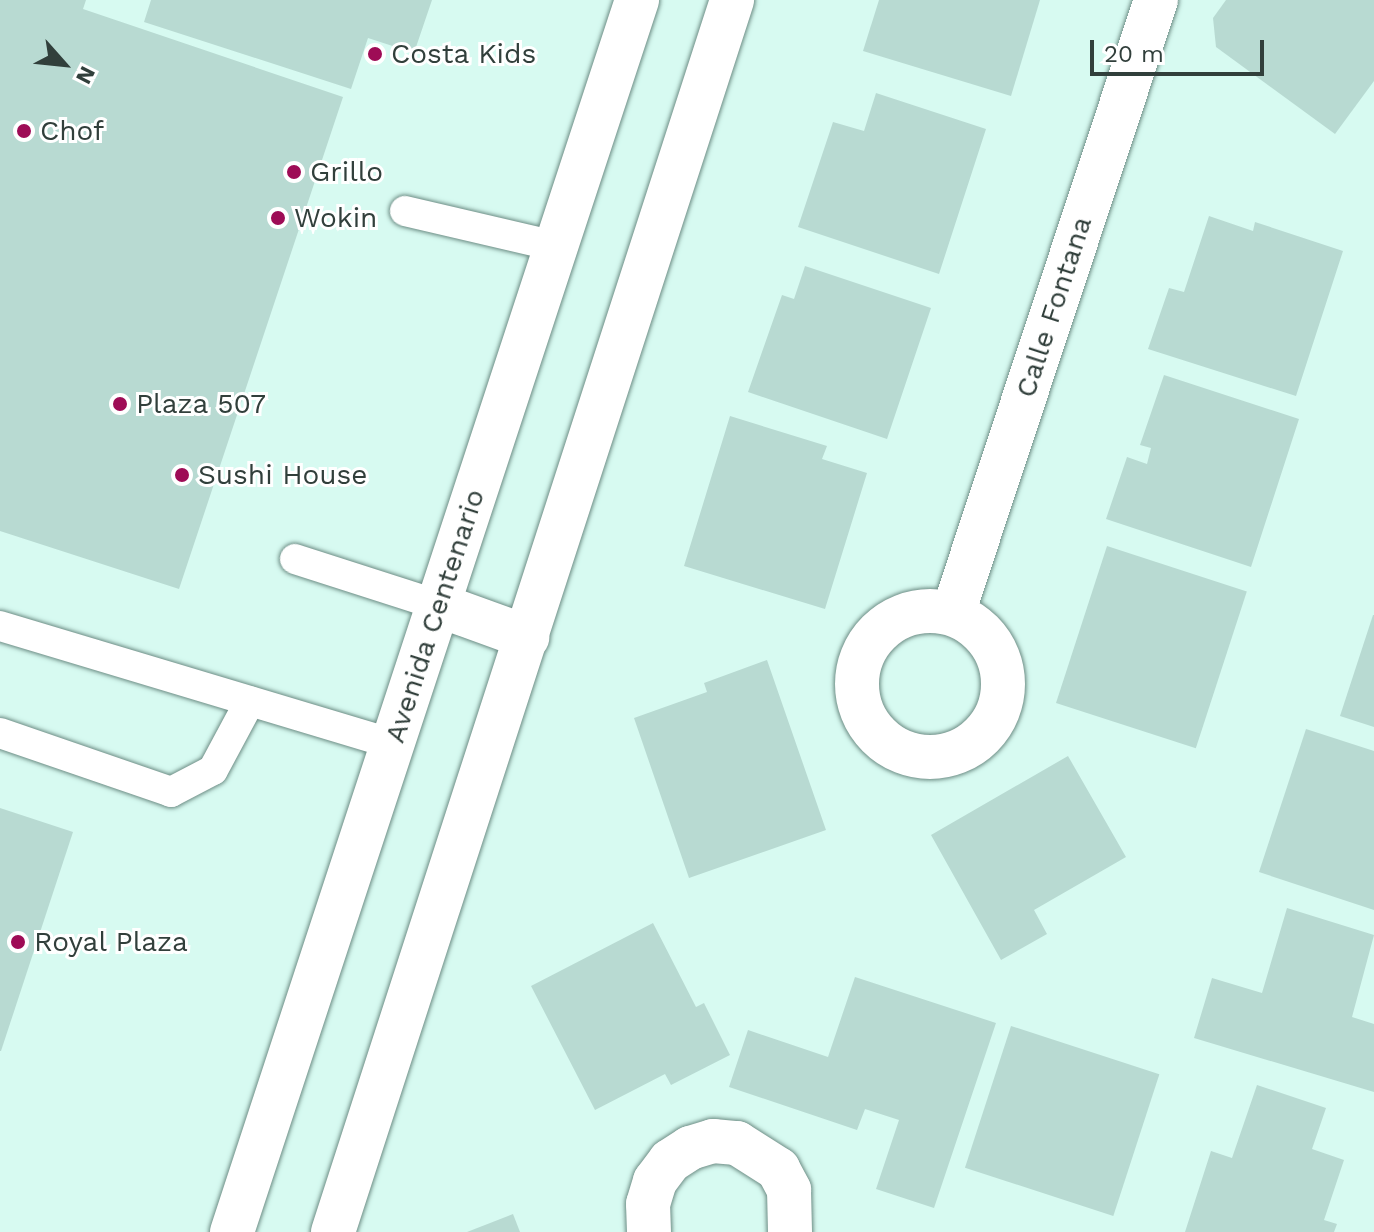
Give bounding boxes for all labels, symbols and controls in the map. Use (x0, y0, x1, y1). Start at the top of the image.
north arrow (24, 24, 104, 104)
scale bar (1094, 24, 1268, 74)
place label: Costa Kids (391, 37, 537, 71)
text: 20 m (1104, 40, 1164, 68)
marker: Costa Kids (366, 45, 384, 63)
text: N (71, 62, 101, 88)
place label: Chof (40, 114, 104, 148)
marker: Chof (15, 122, 33, 140)
place label: Grillo (310, 155, 383, 189)
marker: Grillo (285, 163, 303, 181)
place label: Wokin (294, 201, 377, 235)
marker: Wokin (269, 209, 287, 227)
street label: Calle Fontana (1009, 212, 1099, 402)
place label: Plaza 507 (136, 387, 267, 421)
marker: Plaza 507 (111, 395, 129, 413)
place label: Sushi House (198, 458, 367, 492)
marker: Sushi House (173, 466, 191, 484)
street label: Avenida Centenario (378, 485, 492, 747)
place label: Royal Plaza (34, 925, 189, 959)
marker: Royal Plaza (9, 933, 27, 951)

